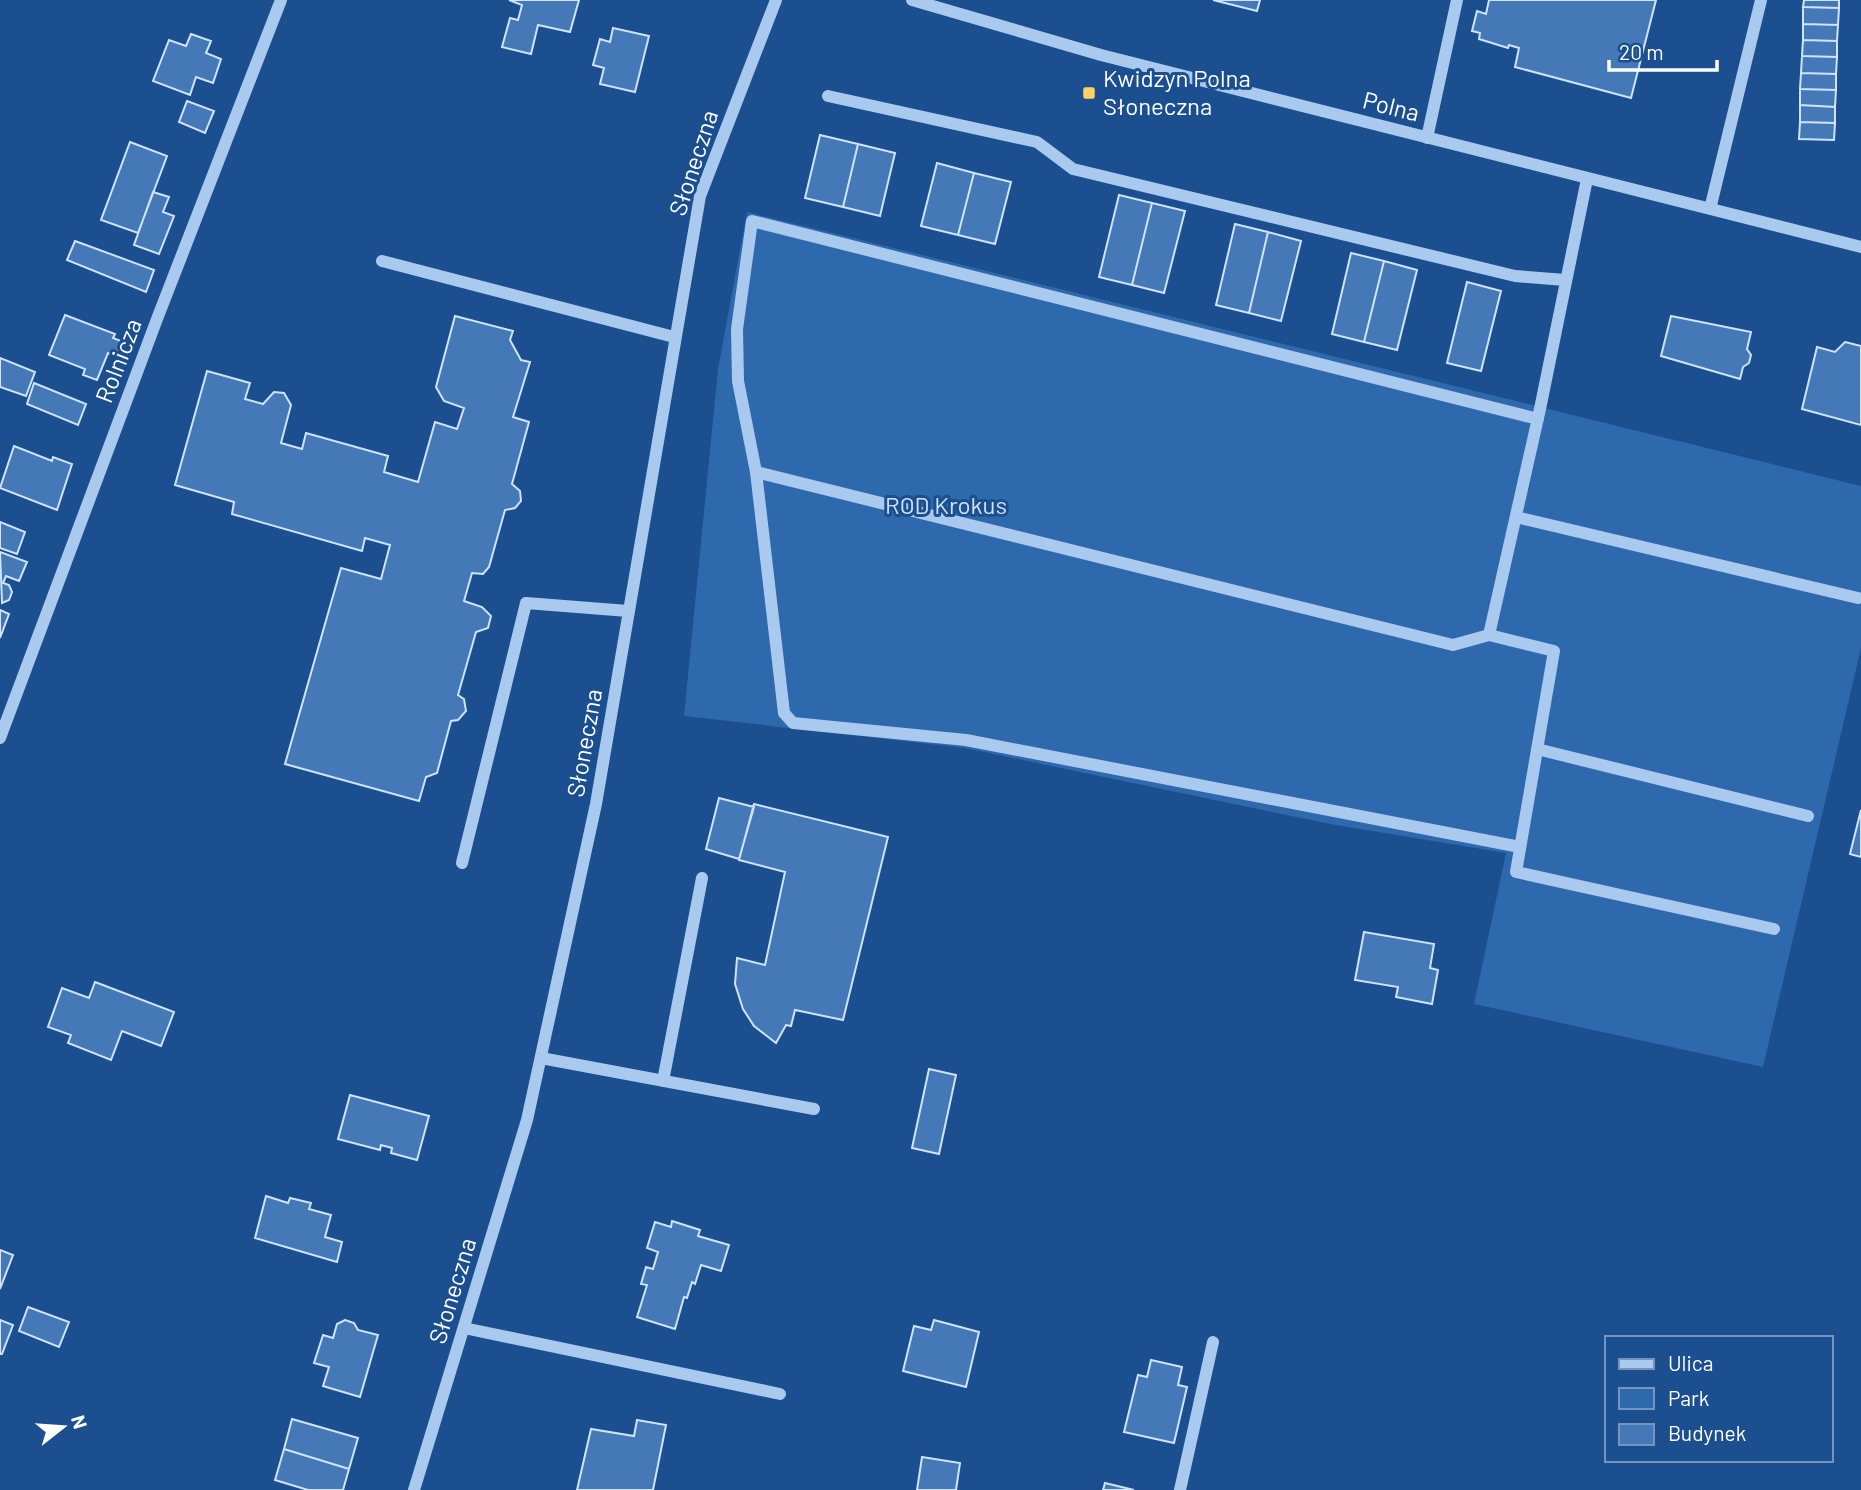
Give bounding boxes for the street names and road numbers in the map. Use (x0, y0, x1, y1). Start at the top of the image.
street label: Polna (1360, 85, 1423, 127)
street label: Słoneczna (662, 106, 723, 219)
street label: Rolnicza (88, 314, 147, 407)
street label: Słoneczna (560, 686, 607, 799)
street label: Słoneczna (422, 1234, 481, 1347)

